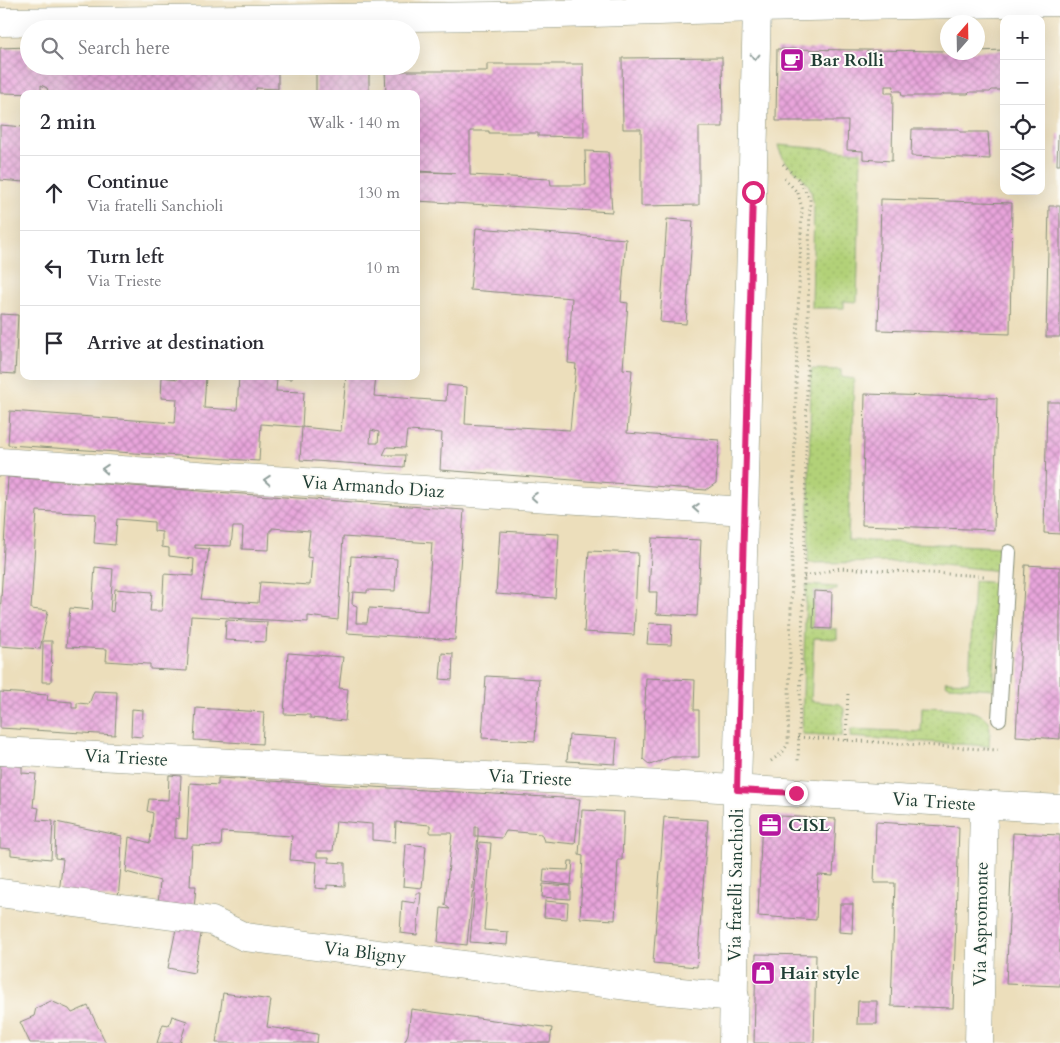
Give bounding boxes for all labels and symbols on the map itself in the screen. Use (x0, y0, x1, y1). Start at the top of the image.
north arrow (940, 15, 985, 60)
cafe icon: Bar Rolli (779, 47, 805, 73)
place label: Bar Rolli (810, 48, 884, 73)
one-way arrow (750, 53, 761, 61)
route start (742, 181, 765, 204)
one-way arrow (101, 464, 109, 475)
street label: Via Armando Diaz (301, 470, 445, 504)
one-way arrow (263, 474, 271, 485)
one-way arrow (530, 492, 538, 503)
one-way arrow (692, 502, 700, 513)
street label: Via Trieste (84, 743, 168, 773)
street label: Via Trieste (488, 763, 572, 793)
route end (785, 782, 808, 805)
street label: Via Trieste (891, 787, 977, 817)
street label: Via fratelli Sanchioli (722, 808, 750, 962)
office icon: CISL (757, 812, 783, 838)
place label: CISL (788, 813, 830, 838)
street label: Via Aspromonte (967, 861, 995, 987)
street label: Via Bligny (322, 936, 408, 971)
shop icon: Hair style (750, 960, 776, 986)
place label: Hair style (780, 961, 860, 986)

